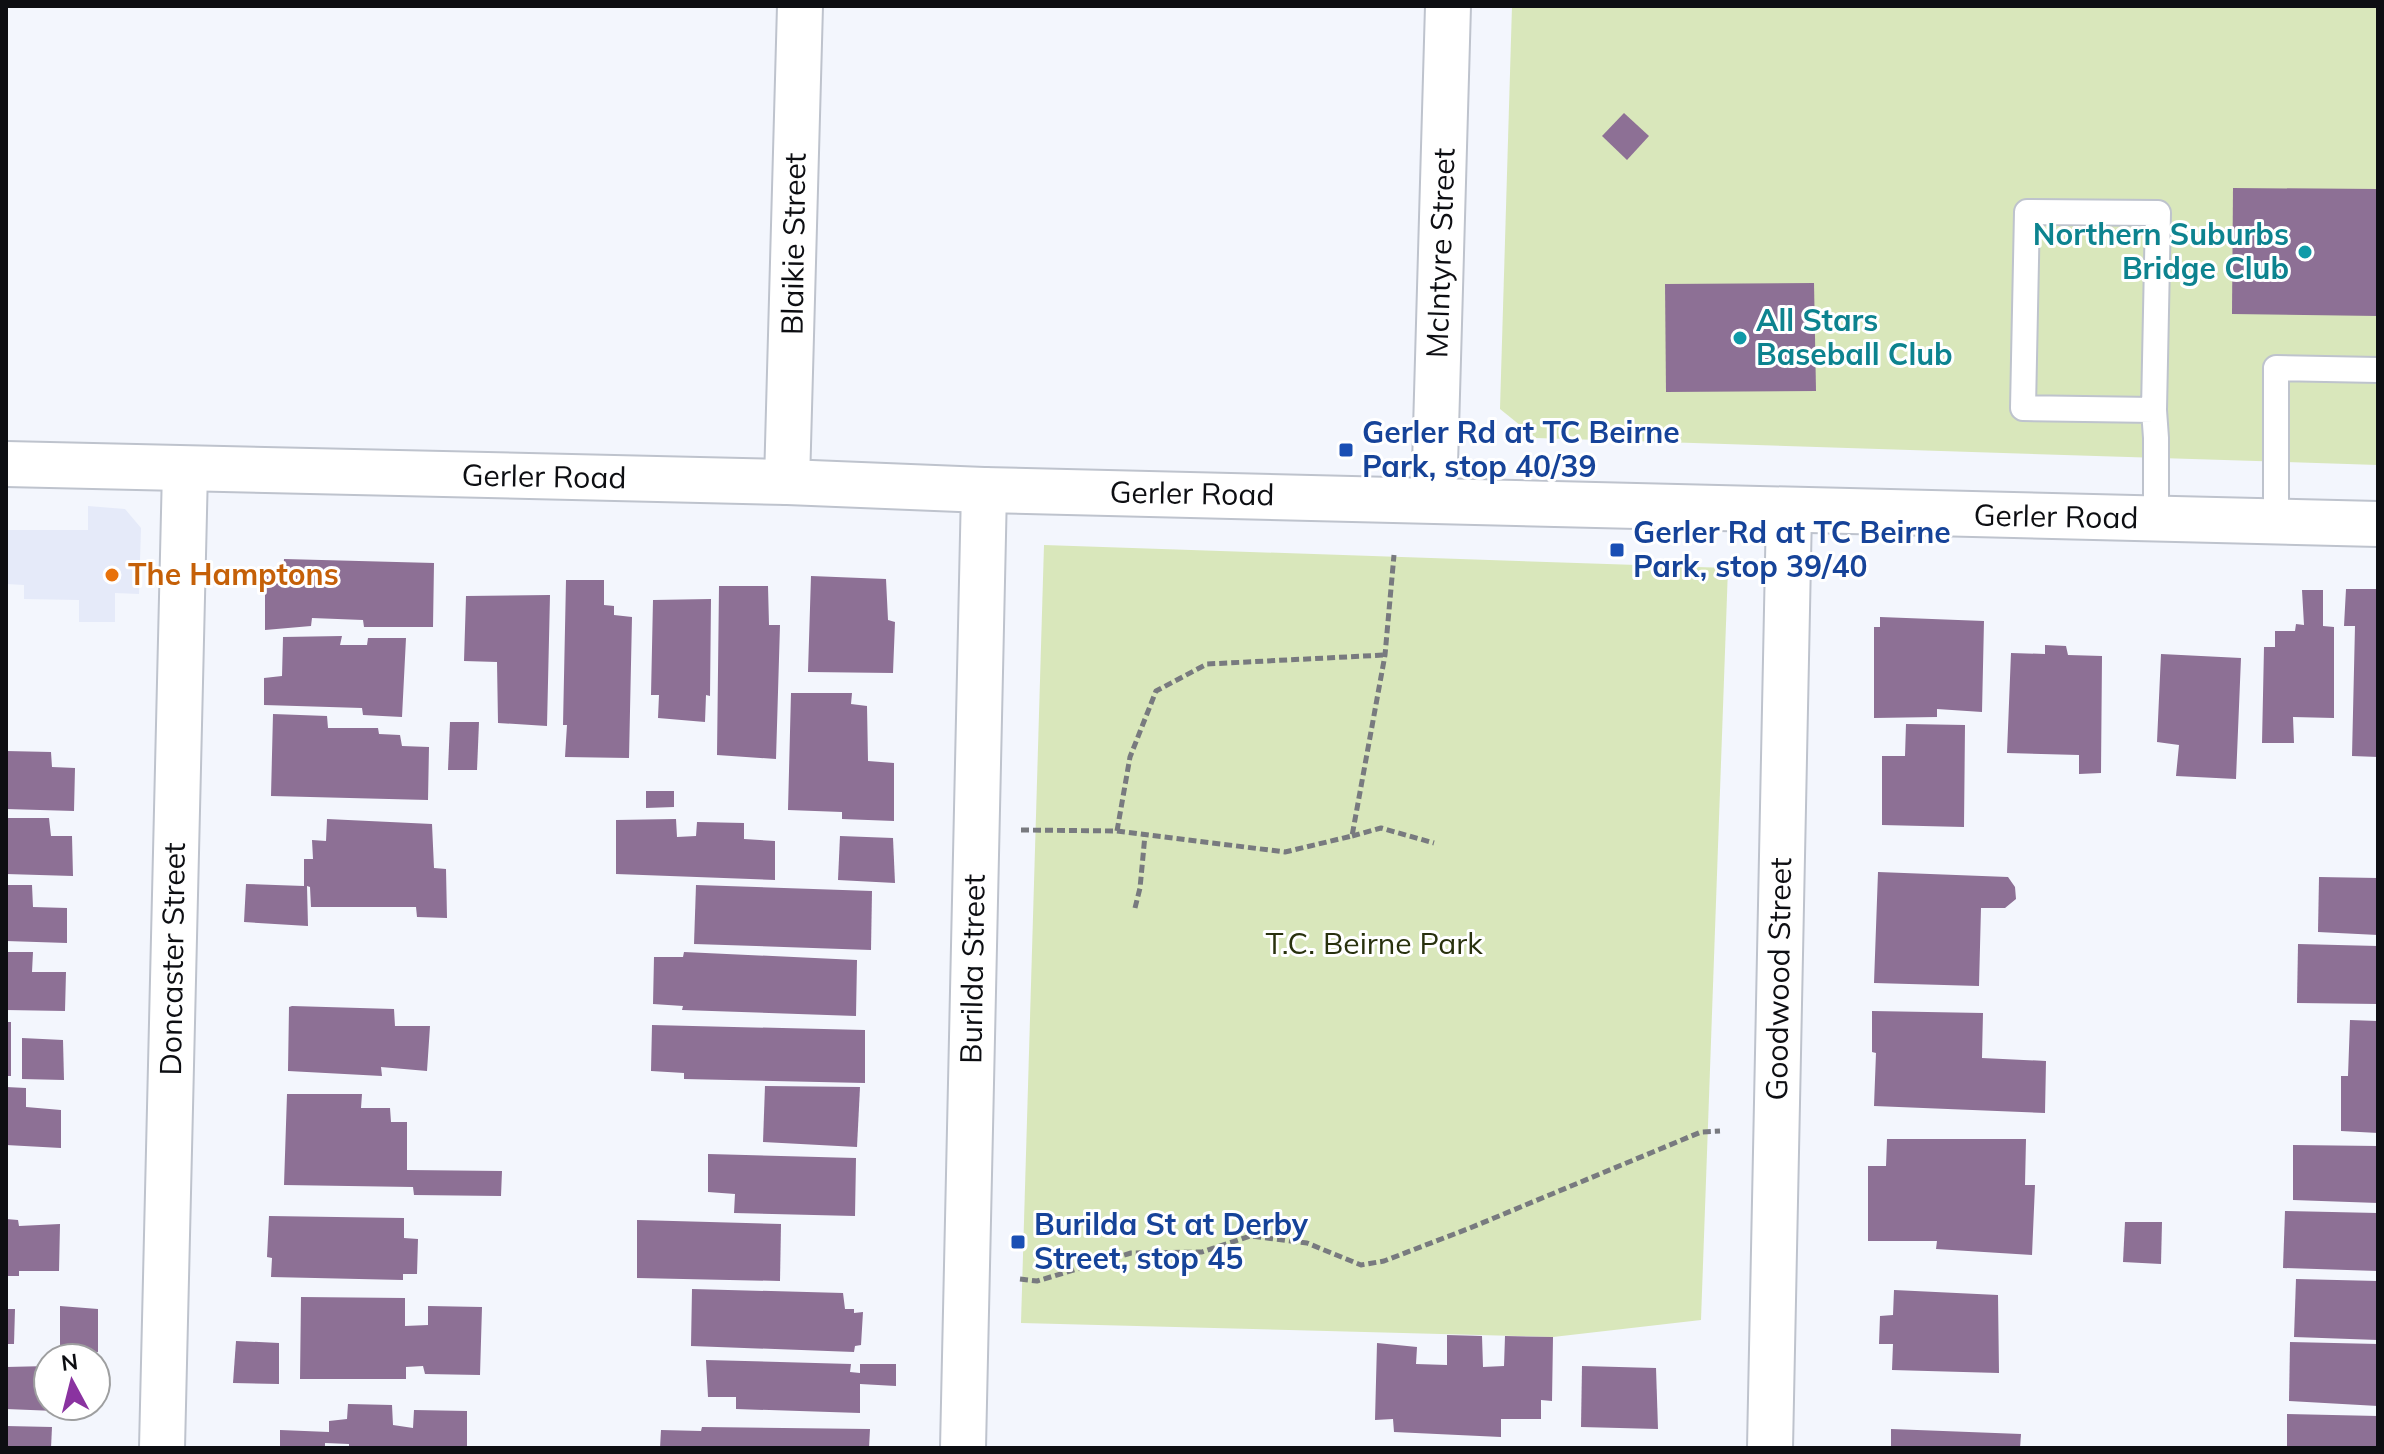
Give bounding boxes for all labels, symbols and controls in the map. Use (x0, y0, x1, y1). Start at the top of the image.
street label: McIntyre Street (1417, 147, 1463, 359)
street label: Blaikie Street (772, 152, 814, 335)
place label: Northern Suburbs Bridge Club (2033, 215, 2289, 287)
marker: Northern Suburbs Bridge Club (2296, 243, 2314, 261)
place label: All Stars Baseball Club (1756, 301, 1953, 373)
marker: All Stars Baseball Club (1731, 329, 1749, 347)
place label: Gerler Rd at TC Beirne Park, stop 40/39 (1362, 413, 1680, 485)
marker: Gerler Rd at TC Beirne Park, stop 40/39 (1337, 441, 1355, 459)
street label: Gerler Road (461, 456, 627, 496)
street label: Gerler Road (1109, 473, 1275, 513)
street label: Gerler Road (1973, 496, 2139, 536)
place label: Gerler Rd at TC Beirne Park, stop 39/40 (1633, 513, 1951, 585)
marker: Gerler Rd at TC Beirne Park, stop 39/40 (1608, 541, 1626, 559)
place label: The Hamptons (128, 555, 339, 593)
marker: The Hamptons (103, 566, 121, 584)
street label: Doncaster Street (151, 842, 193, 1076)
street label: Goodwood Street (1757, 857, 1799, 1101)
street label: Burilda Street (951, 874, 993, 1064)
park label: T.C. Beirne Park (1265, 924, 1483, 962)
place label: Burilda St at Derby Street, stop 45 (1034, 1205, 1309, 1277)
marker: Burilda St at Derby Street, stop 45 (1009, 1233, 1027, 1251)
north arrow (32, 1342, 112, 1422)
text: N (60, 1347, 80, 1377)

